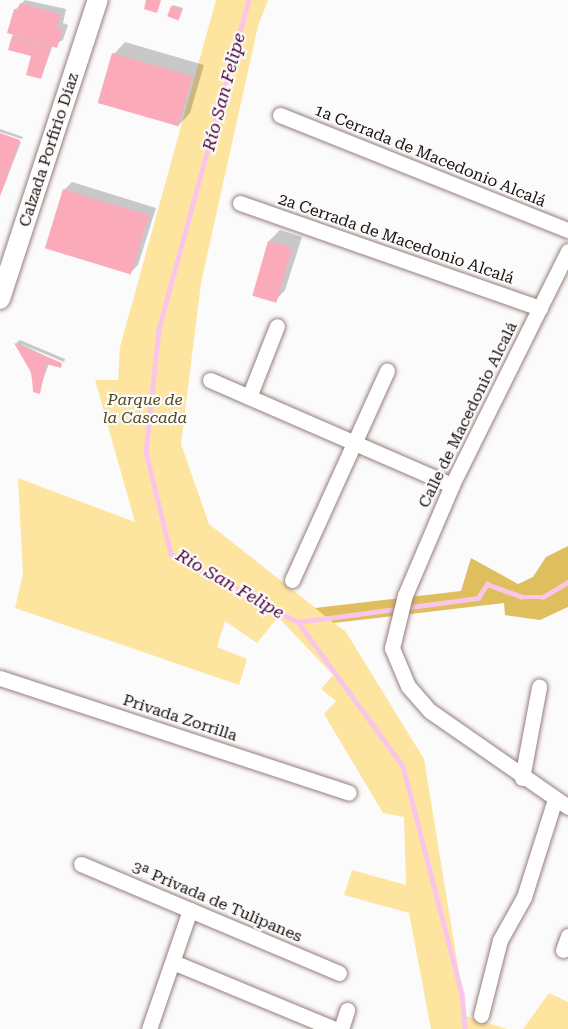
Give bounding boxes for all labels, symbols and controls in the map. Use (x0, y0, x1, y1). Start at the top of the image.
water label: Río San Felipe (198, 31, 250, 153)
street label: Calzada Porfirio Díaz (15, 71, 83, 229)
street label: 1a Cerrada de Macedonio Alcalá (311, 101, 549, 211)
street label: 2a Cerrada de Macedonio Alcalá (276, 190, 516, 288)
street label: Calle de Macedonio Alcalá (415, 319, 521, 511)
park label: Parque de la Cascada (103, 390, 187, 428)
water label: Río San Felipe (172, 544, 288, 624)
street label: Privada Zorrilla (120, 690, 240, 746)
street label: 3ª Privada de Tulipanes (129, 858, 305, 946)

